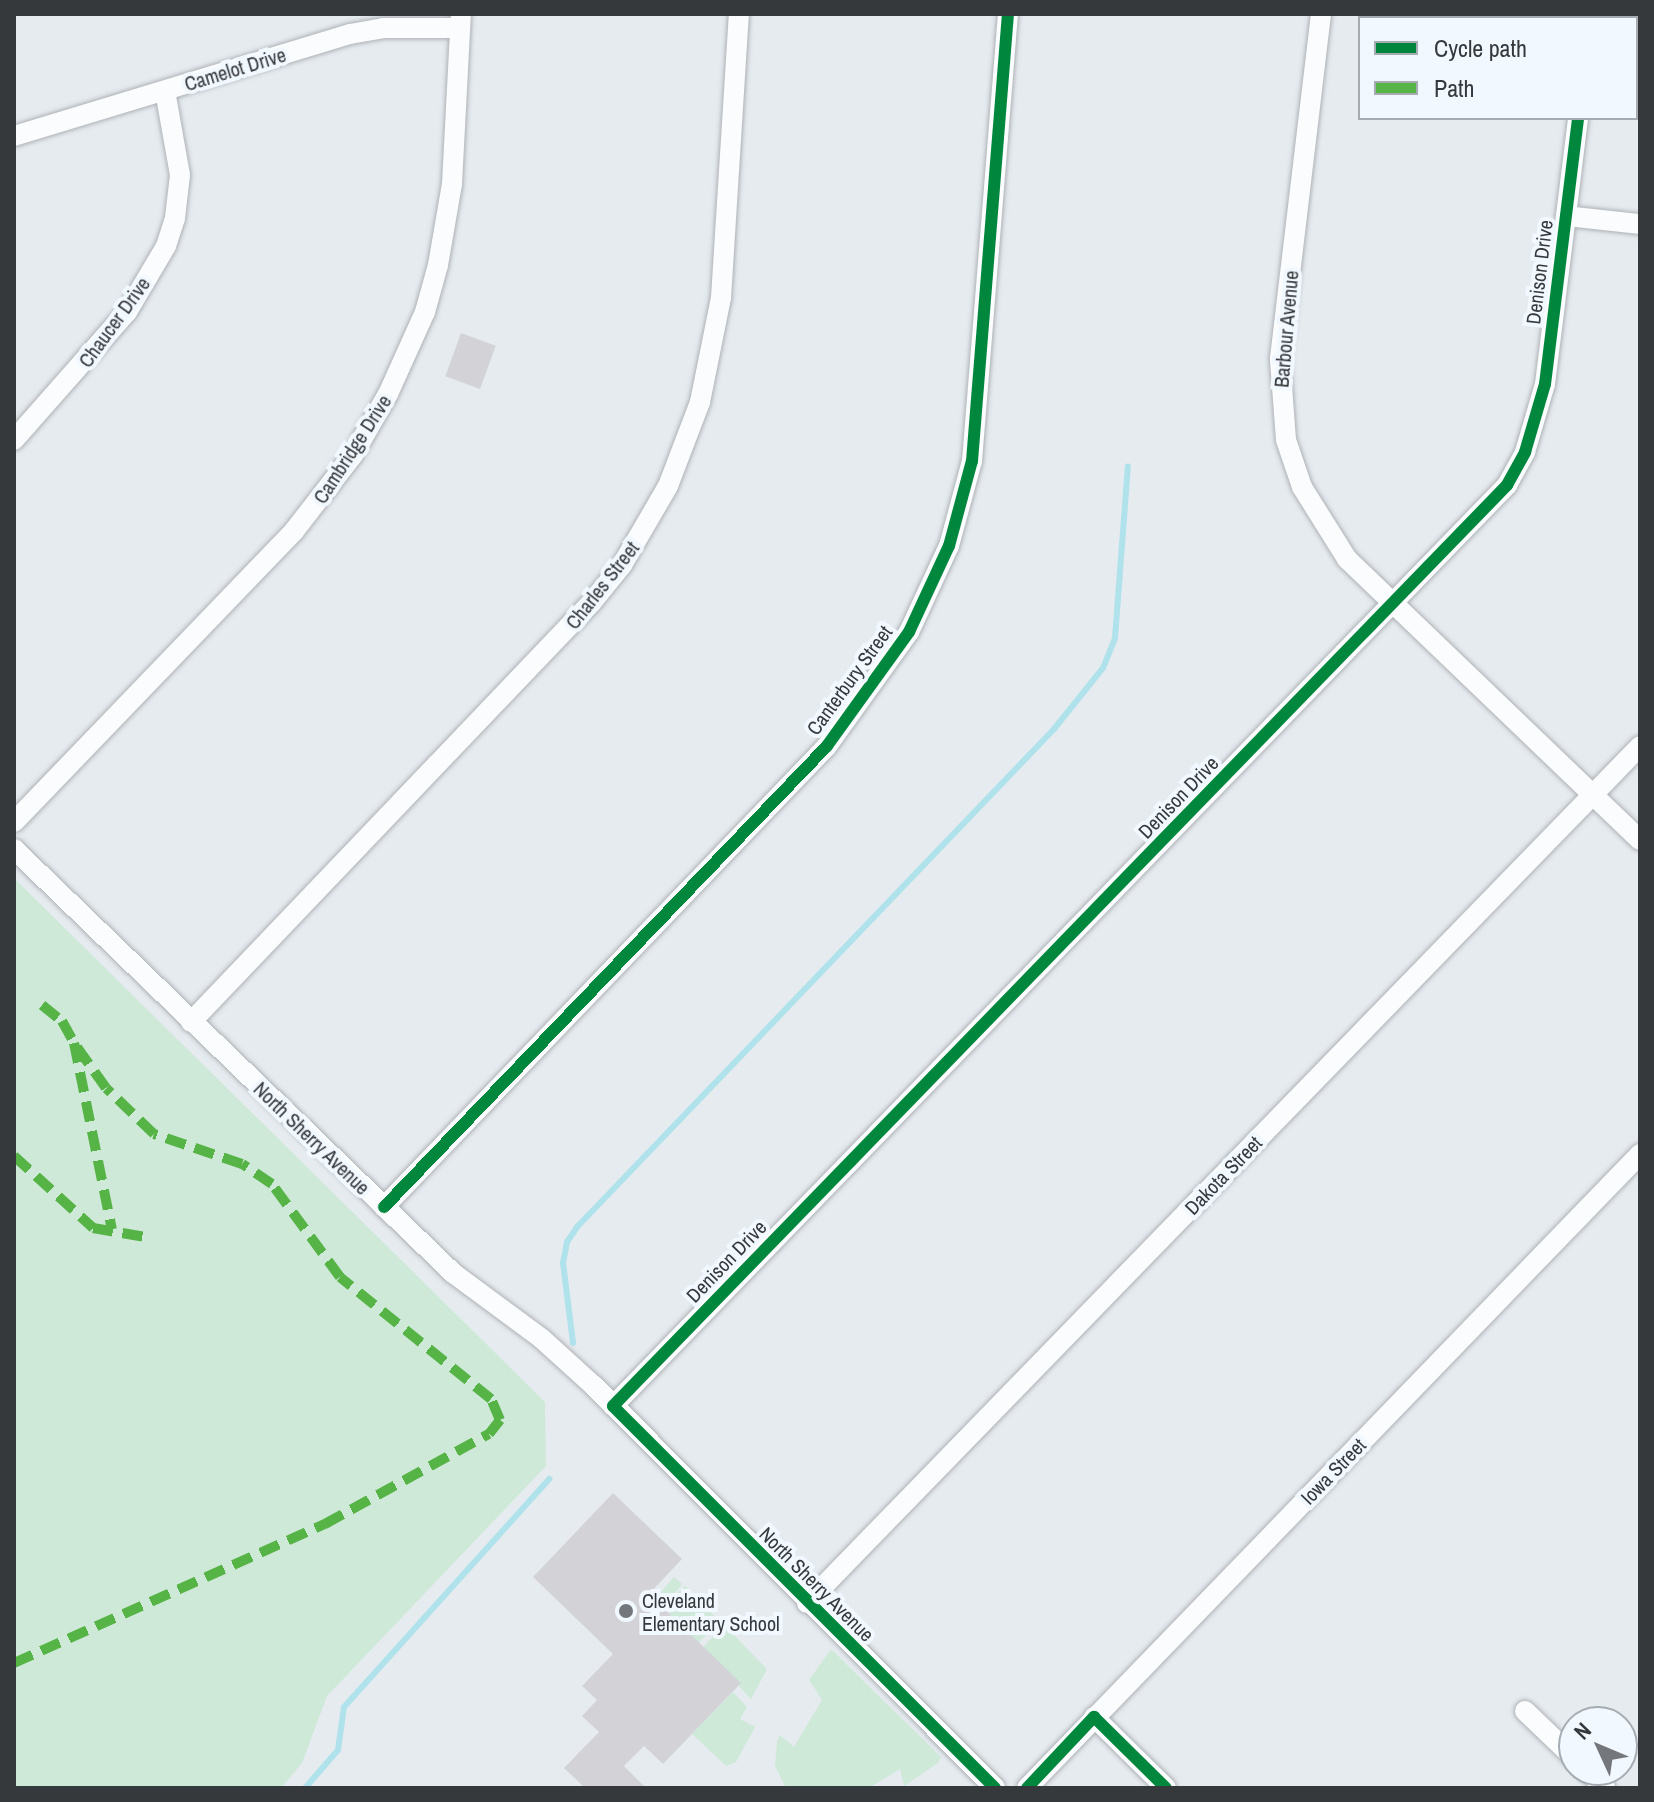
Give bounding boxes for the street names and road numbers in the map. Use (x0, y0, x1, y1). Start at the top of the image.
street label: Camelot Drive (181, 42, 289, 96)
street label: Denison Drive (1521, 219, 1557, 325)
street label: Barbour Avenue (1269, 269, 1303, 389)
street label: Chaucer Drive (73, 272, 155, 372)
street label: Cambridge Drive (308, 390, 396, 508)
street label: Charles Street (560, 536, 644, 634)
street label: Canterbury Street (801, 621, 897, 739)
street label: Denison Drive (1133, 751, 1223, 843)
street label: North Sherry Avenue (249, 1076, 375, 1200)
street label: Dakota Street (1180, 1131, 1266, 1219)
street label: Denison Drive (681, 1215, 771, 1307)
street label: Iowa Street (1296, 1433, 1370, 1509)
street label: North Sherry Avenue (754, 1521, 880, 1647)

